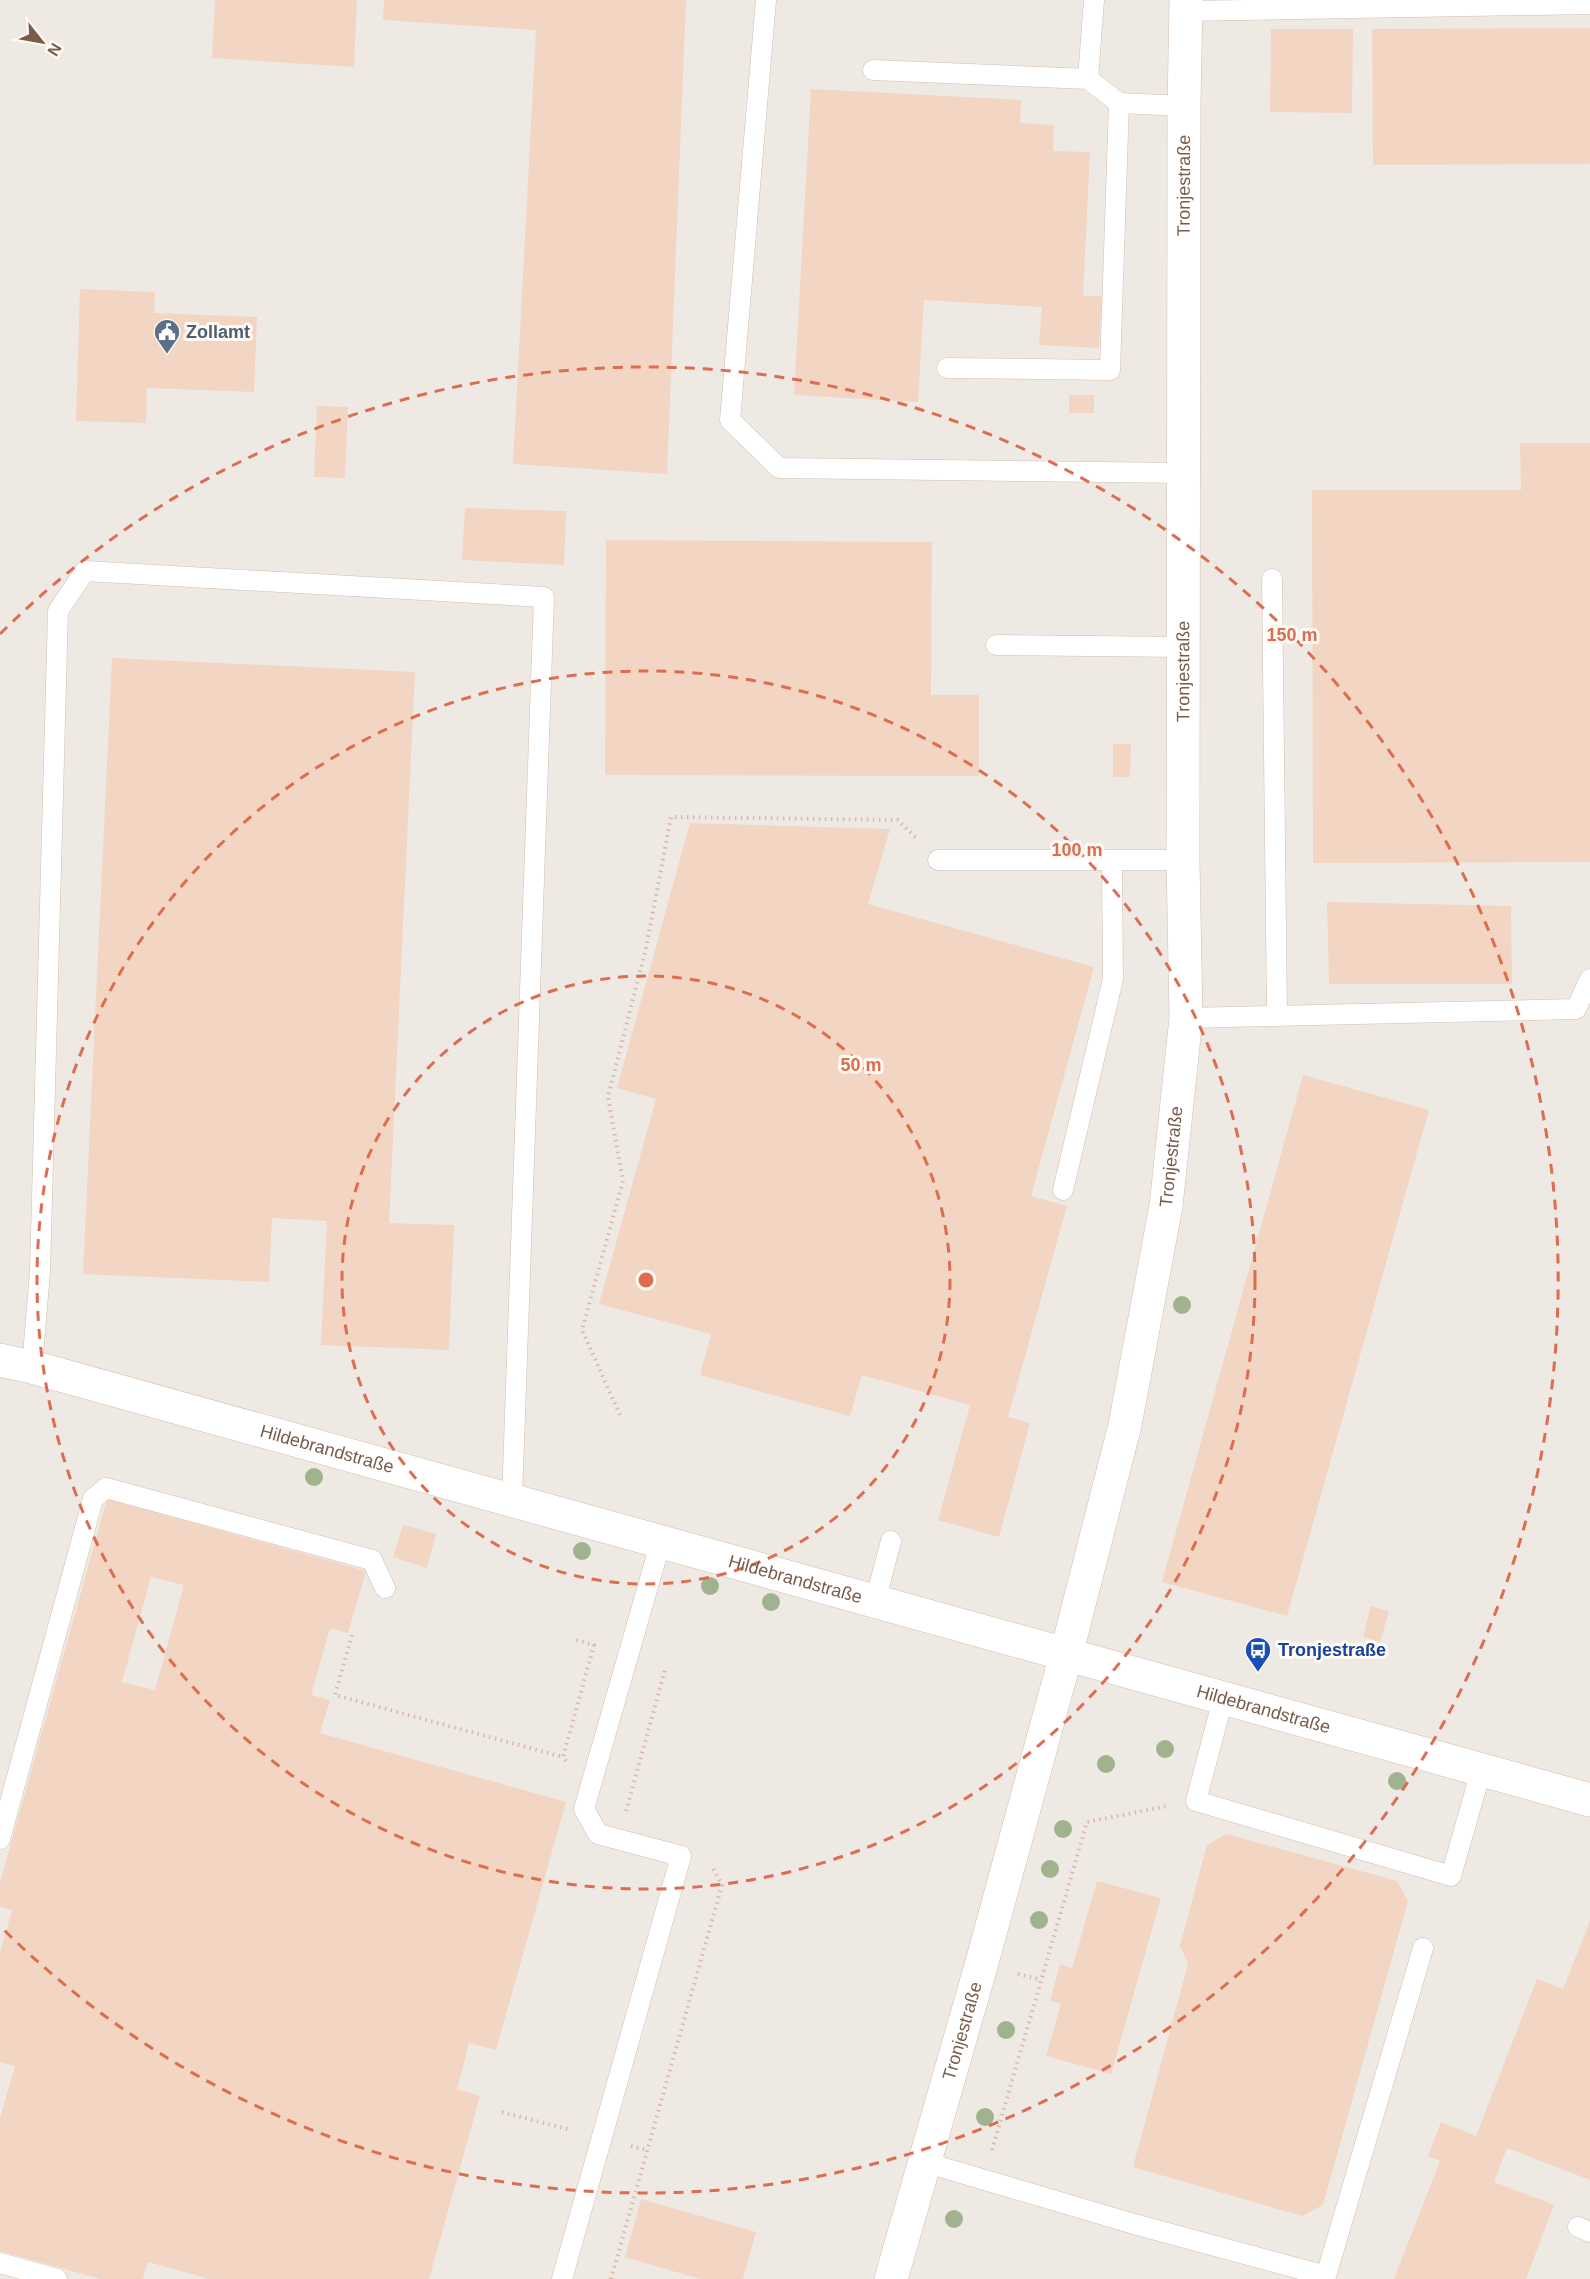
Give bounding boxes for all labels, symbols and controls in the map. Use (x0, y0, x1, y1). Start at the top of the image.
north arrow (12, 12, 72, 72)
text: N (44, 40, 65, 59)
street label: Tronjestraße (1174, 135, 1194, 236)
public building icon: Zollamt (152, 317, 182, 355)
place label: Zollamt (186, 322, 250, 342)
street label: Tronjestraße (1173, 621, 1193, 722)
text: 150 m (1266, 625, 1318, 645)
text: 100 m (1051, 840, 1103, 860)
text: 50 m (840, 1055, 882, 1075)
street label: Tronjestraße (1156, 1105, 1187, 1208)
centre of rings (636, 1270, 656, 1290)
street label: Hildebrandstraße (258, 1421, 396, 1477)
street label: Hildebrandstraße (726, 1551, 865, 1607)
bus stop icon: Tronjestraße (1243, 1635, 1273, 1673)
place label: Tronjestraße (1278, 1640, 1386, 1660)
street label: Hildebrandstraße (1194, 1681, 1333, 1737)
street label: Tronjestraße (939, 1980, 986, 2083)

